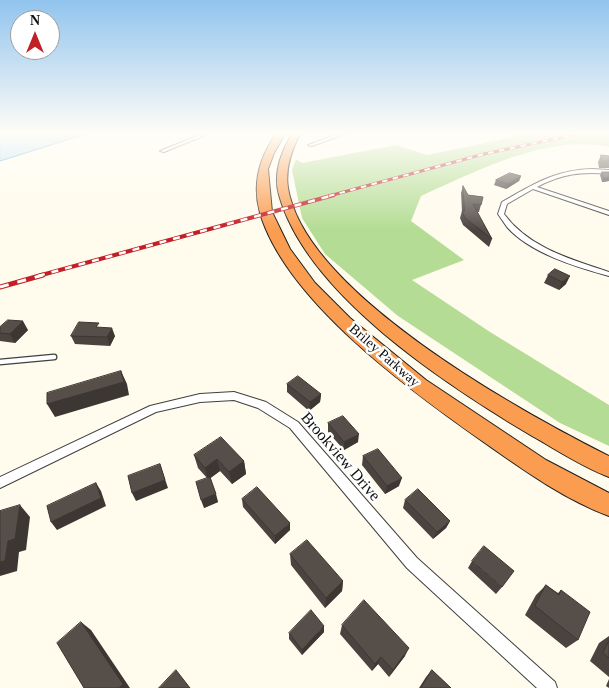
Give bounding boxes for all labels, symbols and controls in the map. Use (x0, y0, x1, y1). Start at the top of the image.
north arrow (10, 10, 60, 60)
text: N (30, 13, 40, 28)
street label: Briley Parkway (345, 321, 423, 391)
street label: Brookview Drive (296, 409, 384, 505)

